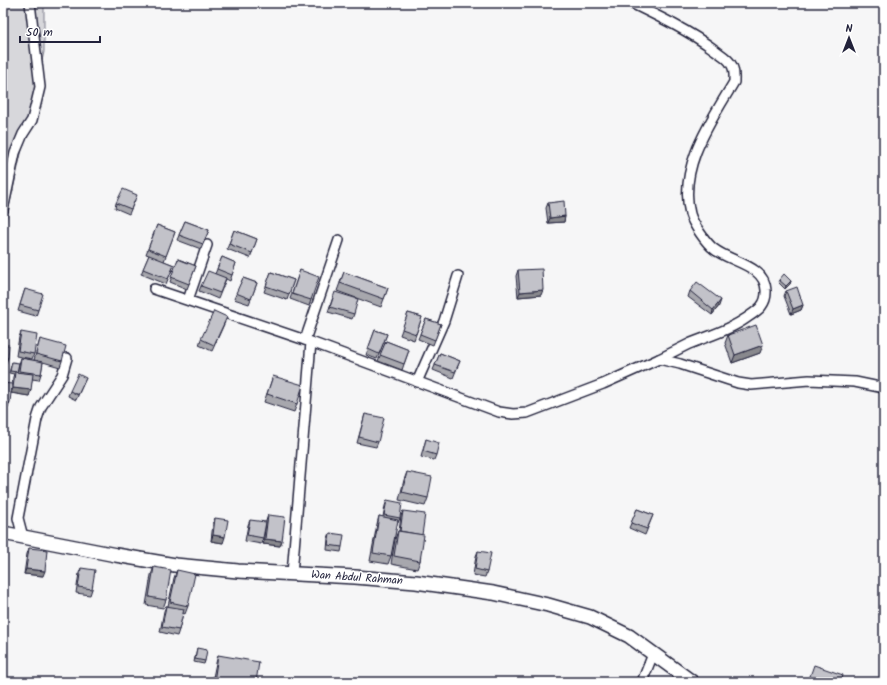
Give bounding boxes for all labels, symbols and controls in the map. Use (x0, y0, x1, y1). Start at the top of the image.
scale bar (20, 18, 100, 44)
north arrow (829, 18, 869, 58)
text: N (846, 20, 853, 38)
text: 50 m (26, 23, 53, 42)
street label: Wan Abdul Rahman (311, 566, 403, 590)

